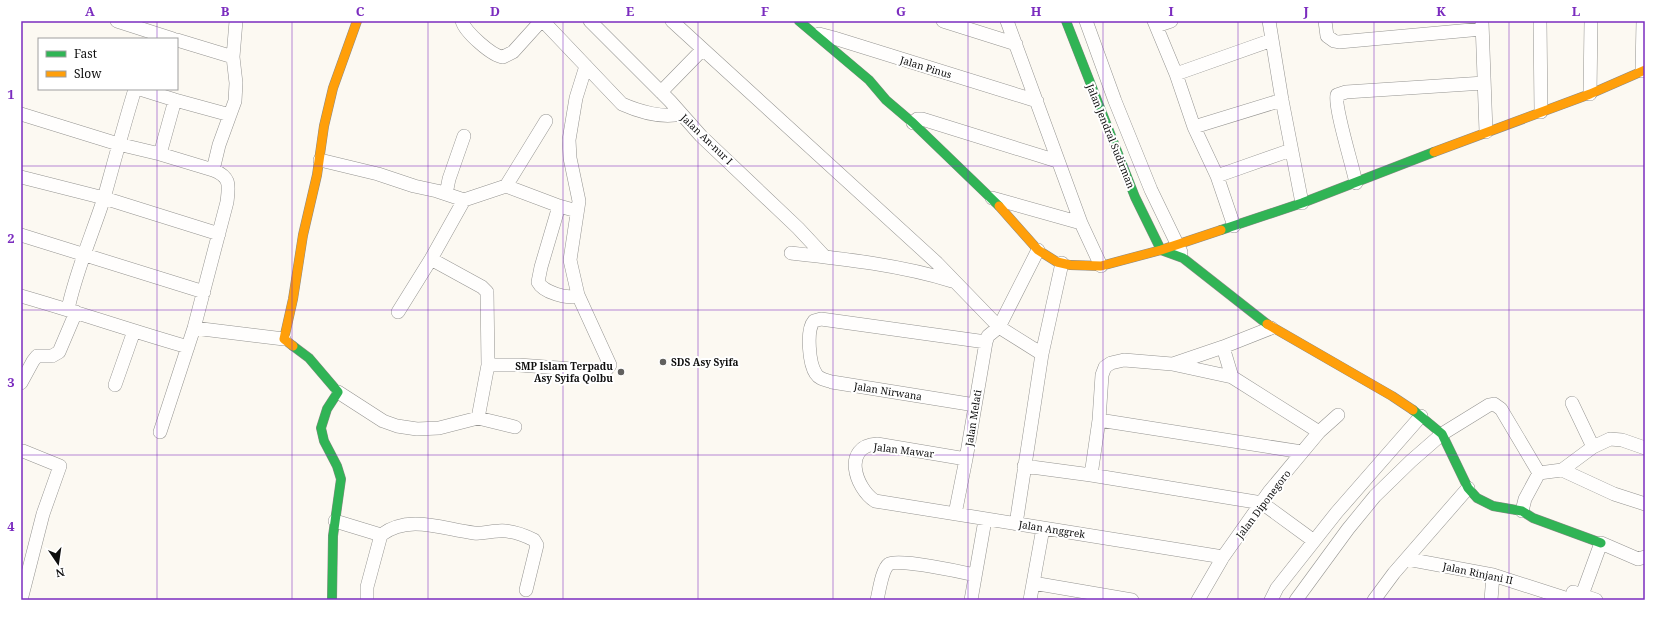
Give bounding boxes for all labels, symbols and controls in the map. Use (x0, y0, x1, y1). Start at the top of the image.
text: A (85, 2, 95, 20)
text: B (221, 2, 230, 20)
text: C (356, 2, 365, 20)
text: D (490, 2, 500, 20)
text: E (626, 2, 635, 20)
text: F (761, 2, 769, 20)
text: G (896, 2, 906, 20)
text: H (1031, 2, 1042, 20)
text: I (1168, 2, 1174, 20)
text: J (1302, 2, 1309, 20)
text: K (1436, 2, 1446, 20)
text: L (1572, 2, 1581, 20)
legend (38, 38, 178, 90)
text: Fast (74, 45, 97, 62)
street label: Jalan Pinus (897, 52, 954, 82)
text: Slow (74, 65, 102, 82)
street label: Jalan Jendral Sudirman (1083, 81, 1139, 191)
text: 1 (7, 85, 15, 103)
street label: Jalan An-nur I (677, 110, 736, 168)
text: 2 (7, 229, 15, 247)
place label: SDS Asy Syifa (671, 355, 739, 369)
marker: SDS Asy Syifa (658, 357, 668, 367)
place label: SMP Islam Terpadu Asy Syifa Qolbu (515, 359, 613, 385)
marker: SMP Islam Terpadu Asy Syifa Qolbu (616, 367, 626, 377)
text: 3 (7, 373, 15, 391)
street label: Jalan Nirwana (852, 379, 923, 403)
street label: Jalan Melati (961, 388, 985, 448)
street label: Jalan Mawar (872, 439, 935, 461)
street label: Jalan Diponegoro (1232, 467, 1294, 542)
text: 4 (7, 517, 15, 535)
street label: Jalan Anggrek (1017, 517, 1086, 541)
north arrow (38, 543, 78, 583)
street label: Jalan Rinjani II (1441, 559, 1515, 587)
text: N (54, 565, 66, 582)

